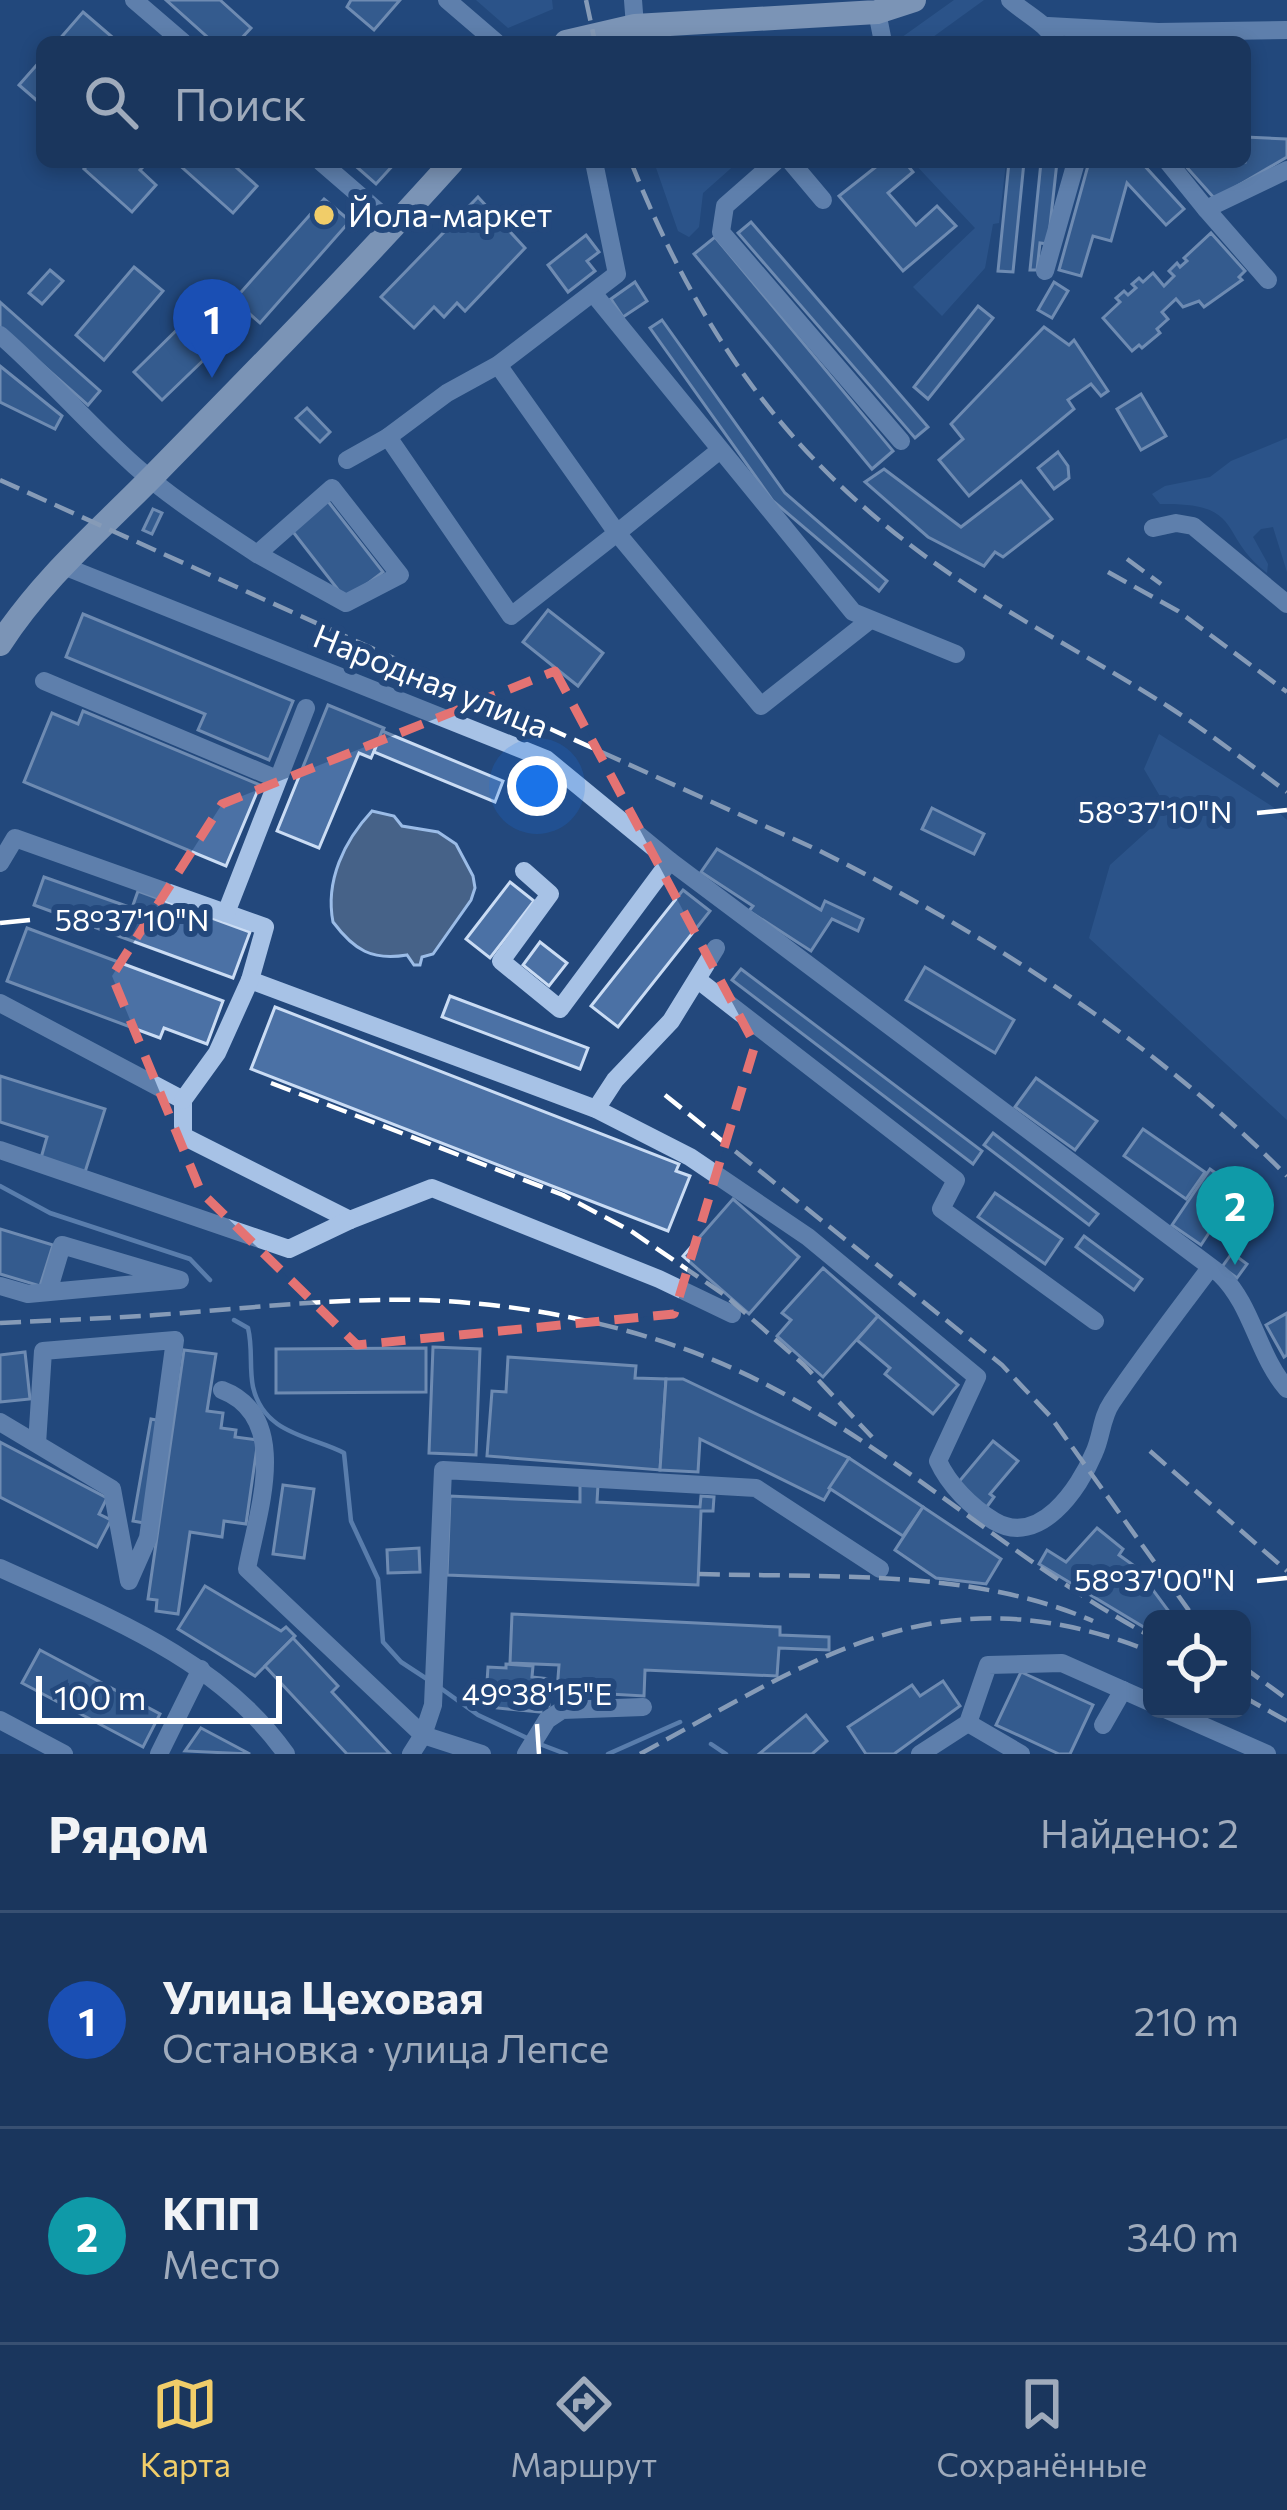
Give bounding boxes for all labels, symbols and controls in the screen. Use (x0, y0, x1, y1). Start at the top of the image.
search box (36, 36, 1251, 168)
icon: search (78, 69, 144, 135)
text: Поиск (174, 75, 307, 130)
place label: Йола-маркет (348, 193, 552, 234)
marker: Йола-маркет (311, 202, 337, 228)
pin: 1 (173, 279, 251, 378)
street label: Народная улица (308, 614, 555, 745)
your location (507, 756, 567, 816)
text: 58°37'10"N (1078, 792, 1232, 829)
text: 58°37'10"N (55, 900, 209, 937)
pin: 2 (1196, 1166, 1274, 1265)
text: 58°37'00"N (1074, 1560, 1236, 1597)
map controls (1143, 1610, 1251, 1718)
button: locate (1143, 1610, 1251, 1718)
scale bar (36, 1670, 282, 1723)
text: 49°38'15"E (462, 1674, 612, 1711)
text: 100 m (54, 1676, 146, 1717)
text: Рядом (48, 1801, 209, 1864)
text: Найдено: 2 (1040, 1808, 1239, 1856)
text: Улица Цеховая (162, 1968, 484, 2023)
text: 1 (78, 1996, 96, 2044)
text: 210 m (1134, 1996, 1239, 2044)
text: Остановка · улица Лепсе (162, 2023, 609, 2071)
text: КПП (162, 2184, 261, 2239)
text: 2 (76, 2212, 98, 2260)
text: 340 m (1126, 2212, 1239, 2260)
text: Место (162, 2239, 280, 2287)
tab: Карта (140, 2371, 231, 2484)
tab: Маршрут (510, 2371, 657, 2484)
tab: Сохранённые (937, 2371, 1147, 2484)

